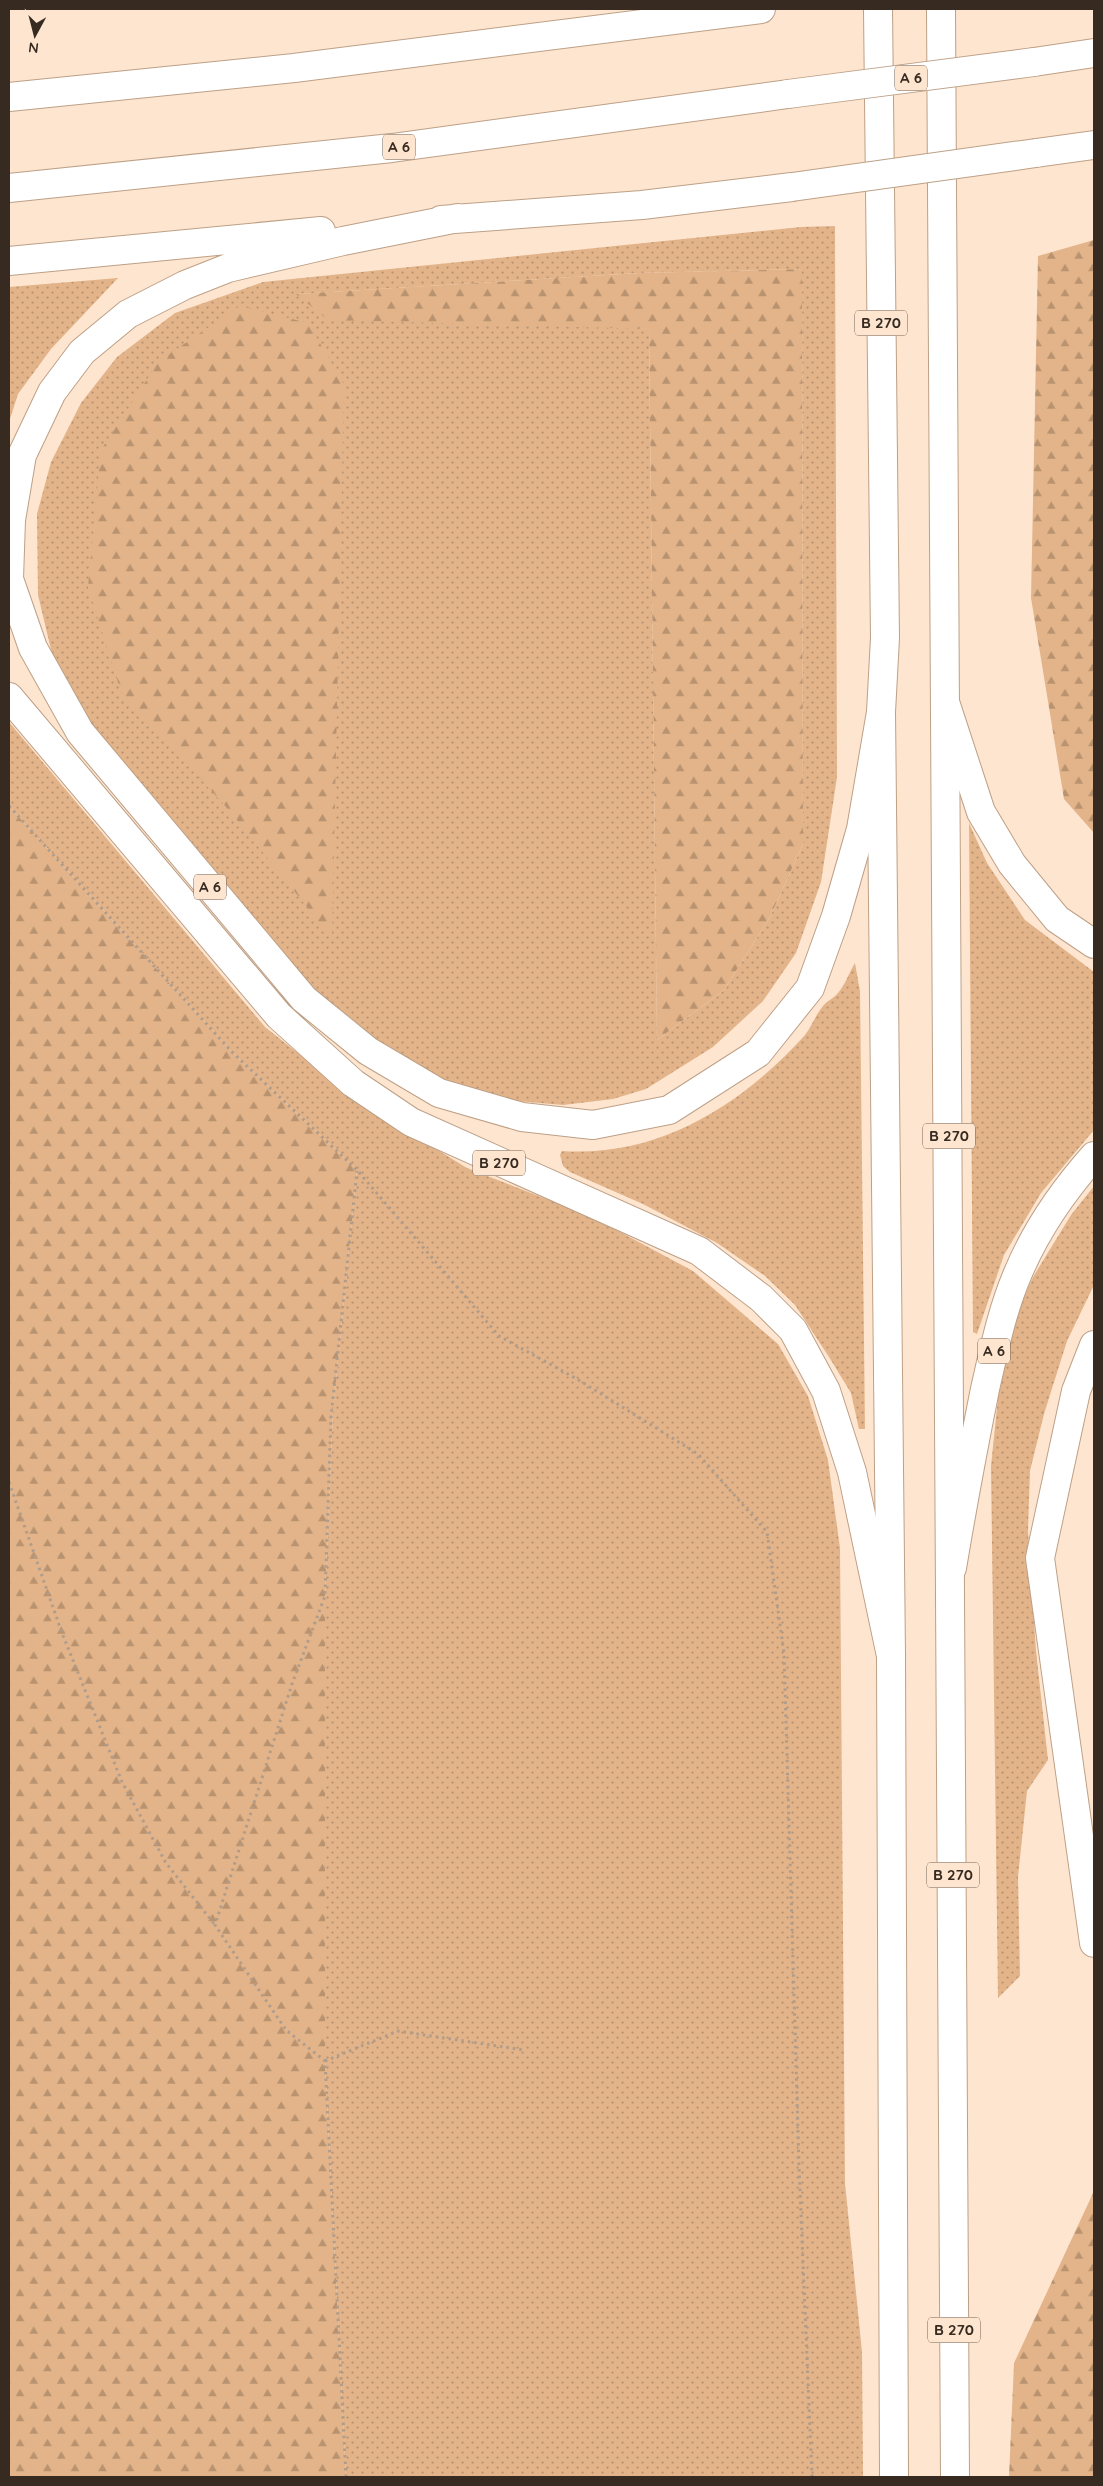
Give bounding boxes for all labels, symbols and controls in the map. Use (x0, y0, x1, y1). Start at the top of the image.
north arrow (10, 10, 60, 60)
text: N (27, 38, 40, 57)
road number: A 6 (895, 66, 927, 90)
road number: A 6 (383, 134, 415, 160)
road number: B 270 (855, 310, 907, 336)
road number: A 6 (194, 874, 226, 900)
road number: B 270 (923, 1124, 975, 1148)
road number: B 270 (473, 1150, 525, 1176)
road number: A 6 (978, 1338, 1010, 1364)
road number: B 270 (927, 1862, 979, 1888)
road number: B 270 (928, 2318, 980, 2342)

